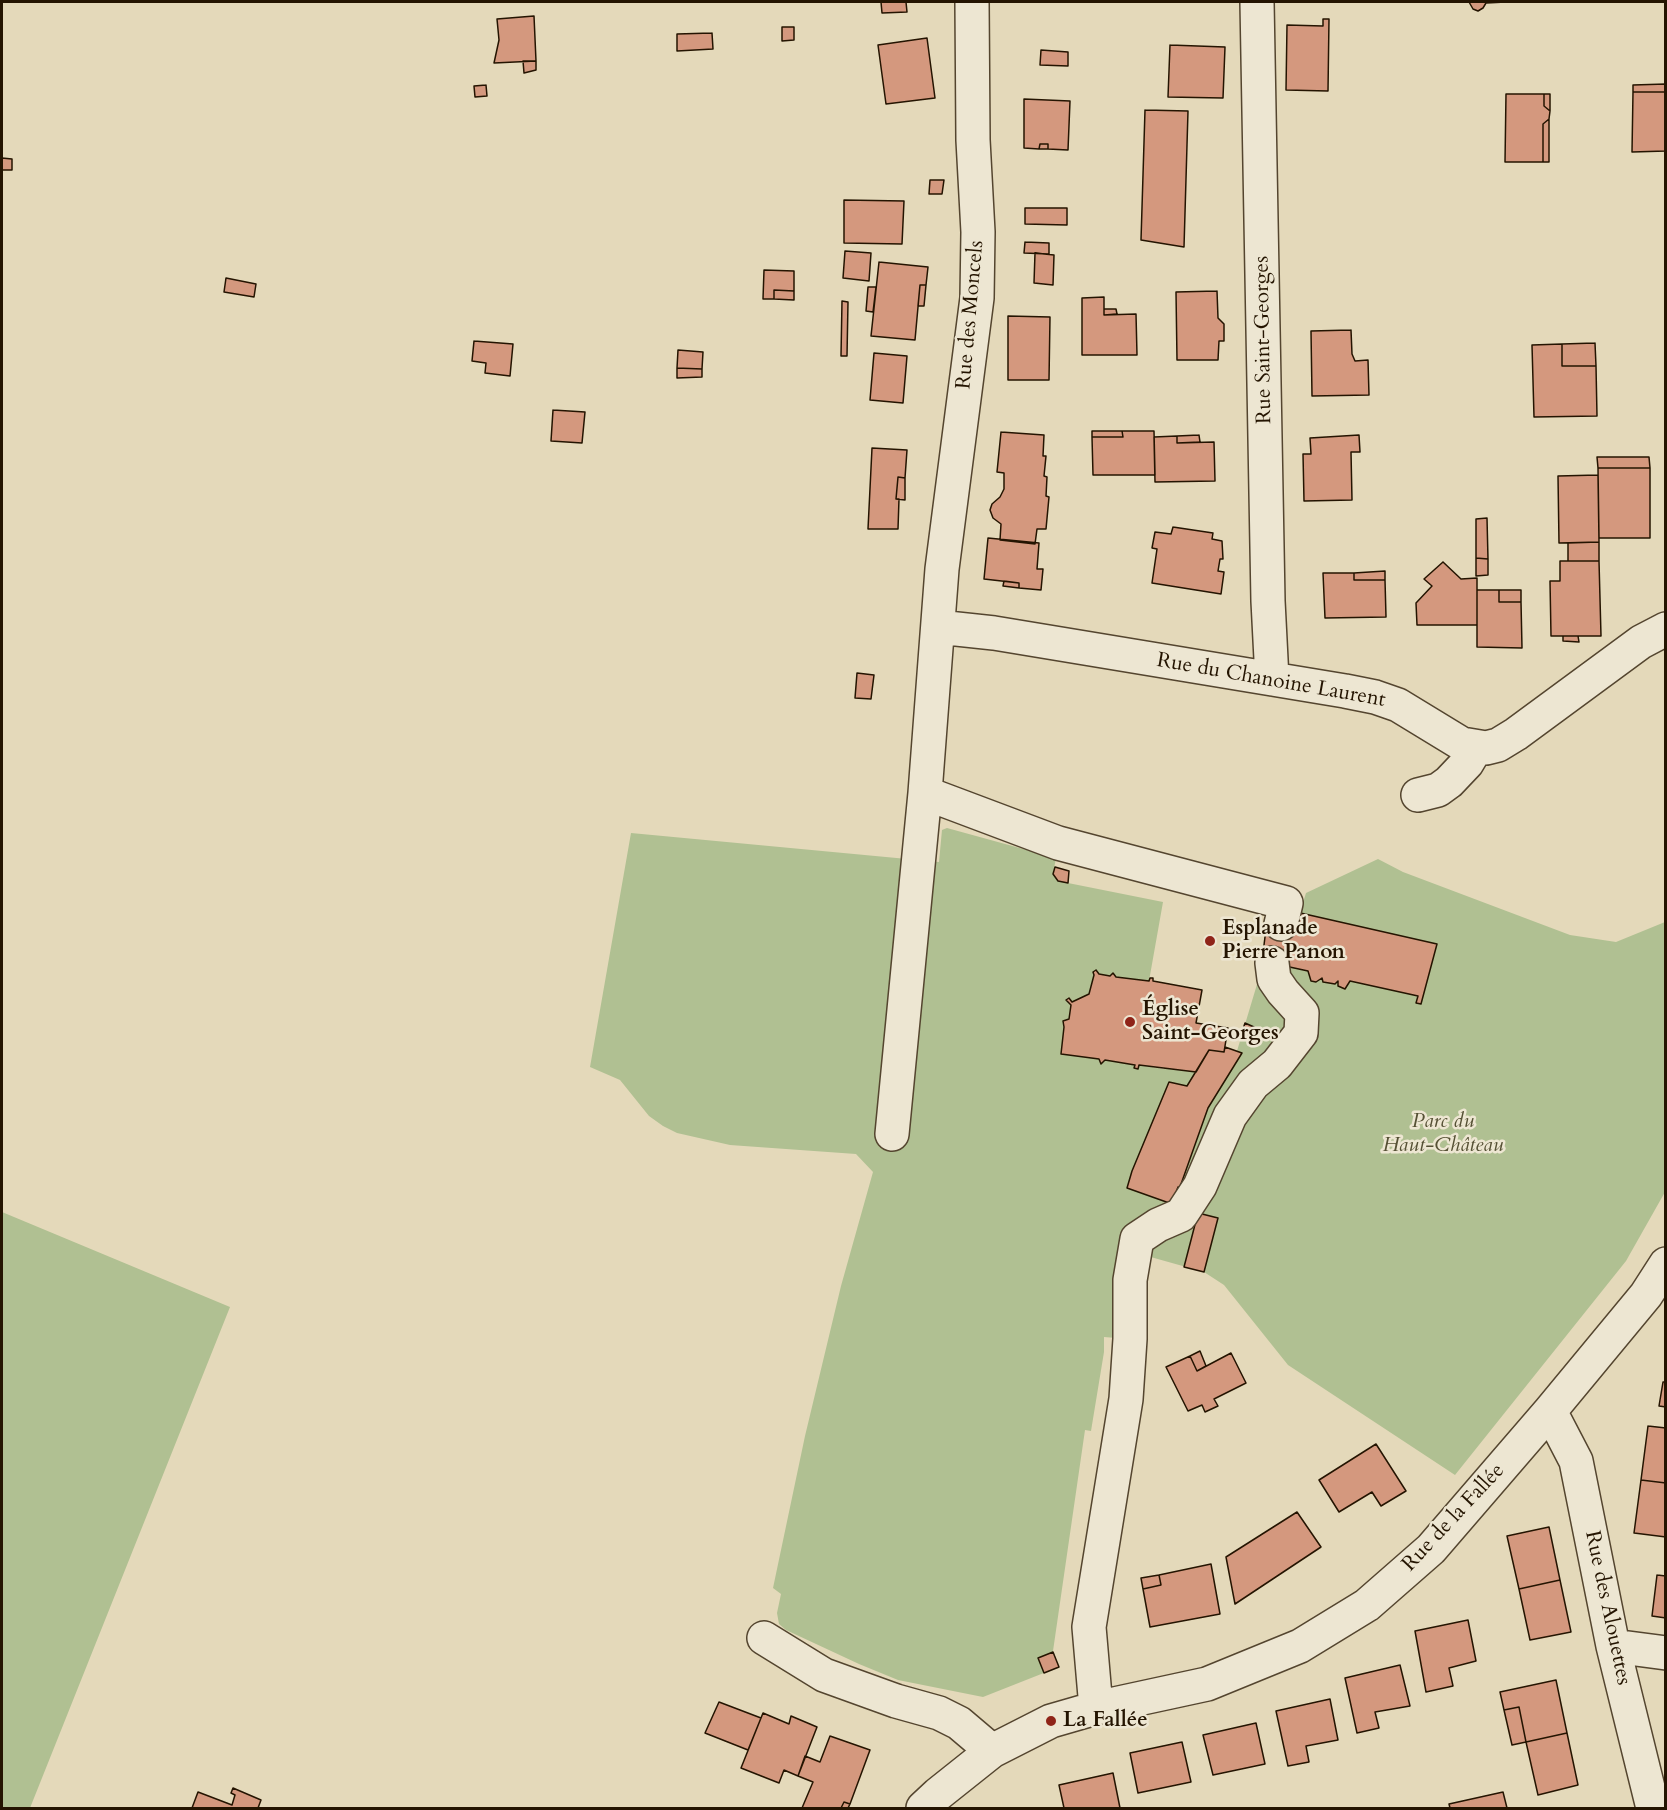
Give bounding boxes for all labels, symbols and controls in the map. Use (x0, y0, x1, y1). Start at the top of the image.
street label: Rue des Moncels (952, 240, 990, 390)
street label: Rue Saint-Georges (1250, 256, 1278, 424)
street label: Rue du Chanoine Laurent (1155, 648, 1387, 714)
place label: Esplanade Pierre Panon (1222, 916, 1345, 966)
marker: Esplanade Pierre Panon (1203, 934, 1217, 948)
place label: Église Saint-Georges (1142, 997, 1279, 1047)
marker: Église Saint-Georges (1123, 1015, 1137, 1029)
park label: Parc du Haut-Château (1382, 1109, 1504, 1159)
street label: Rue de la Fallée (1398, 1459, 1510, 1577)
street label: Rue des Alouettes (1578, 1529, 1636, 1687)
place label: La Fallée (1063, 1708, 1148, 1734)
marker: La Fallée (1044, 1714, 1058, 1728)

